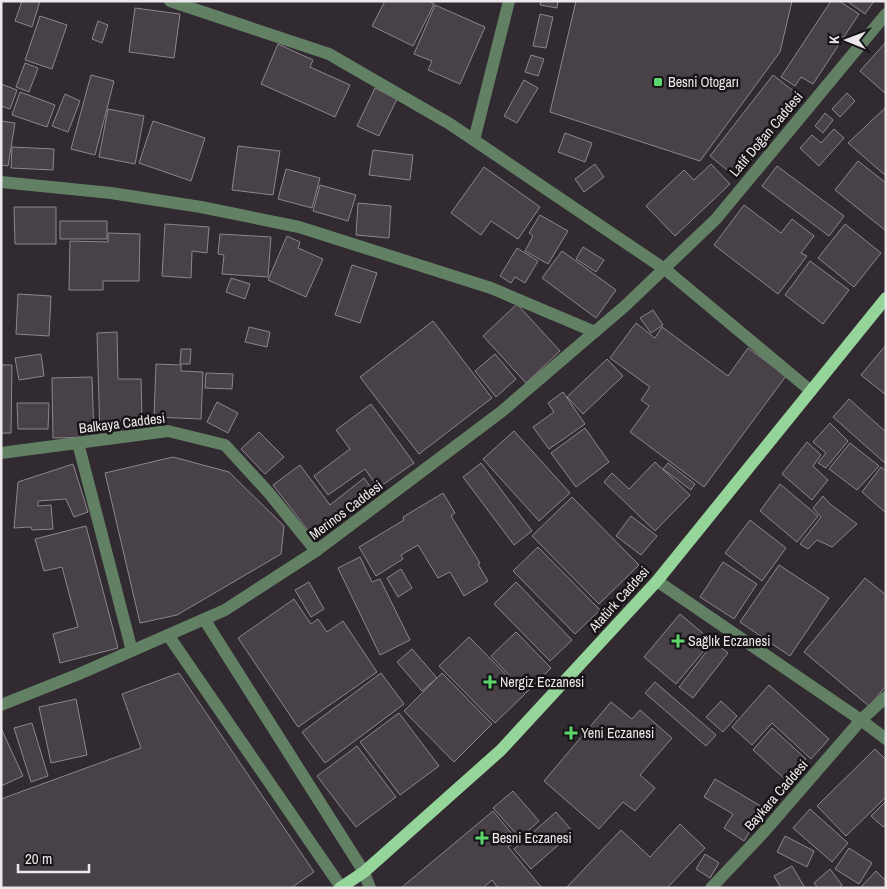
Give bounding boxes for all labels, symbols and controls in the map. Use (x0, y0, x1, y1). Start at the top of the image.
north arrow (822, 15, 872, 65)
text: K (825, 35, 843, 44)
place label: Besni Otogarı (668, 73, 739, 91)
marker: Besni Otogarı (652, 76, 664, 88)
street label: Latif Doğan Caddesi (725, 88, 807, 180)
street label: Balkaya Caddesi (78, 409, 166, 437)
street label: Merinos Caddesi (306, 477, 386, 543)
street label: Atatürk Caddesi (584, 562, 653, 636)
place label: Sağlık Eczanesi (688, 632, 770, 650)
marker: Sağlık Eczanesi (672, 635, 684, 647)
place label: Nergiz Eczanesi (500, 673, 584, 691)
marker: Nergiz Eczanesi (484, 676, 496, 688)
place label: Yeni Eczanesi (581, 724, 654, 742)
marker: Yeni Eczanesi (565, 727, 577, 739)
street label: Baykara Caddesi (740, 756, 812, 834)
place label: Besni Eczanesi (492, 829, 572, 847)
marker: Besni Eczanesi (476, 832, 488, 844)
scale bar (18, 842, 89, 874)
text: 20 m (25, 848, 52, 869)

